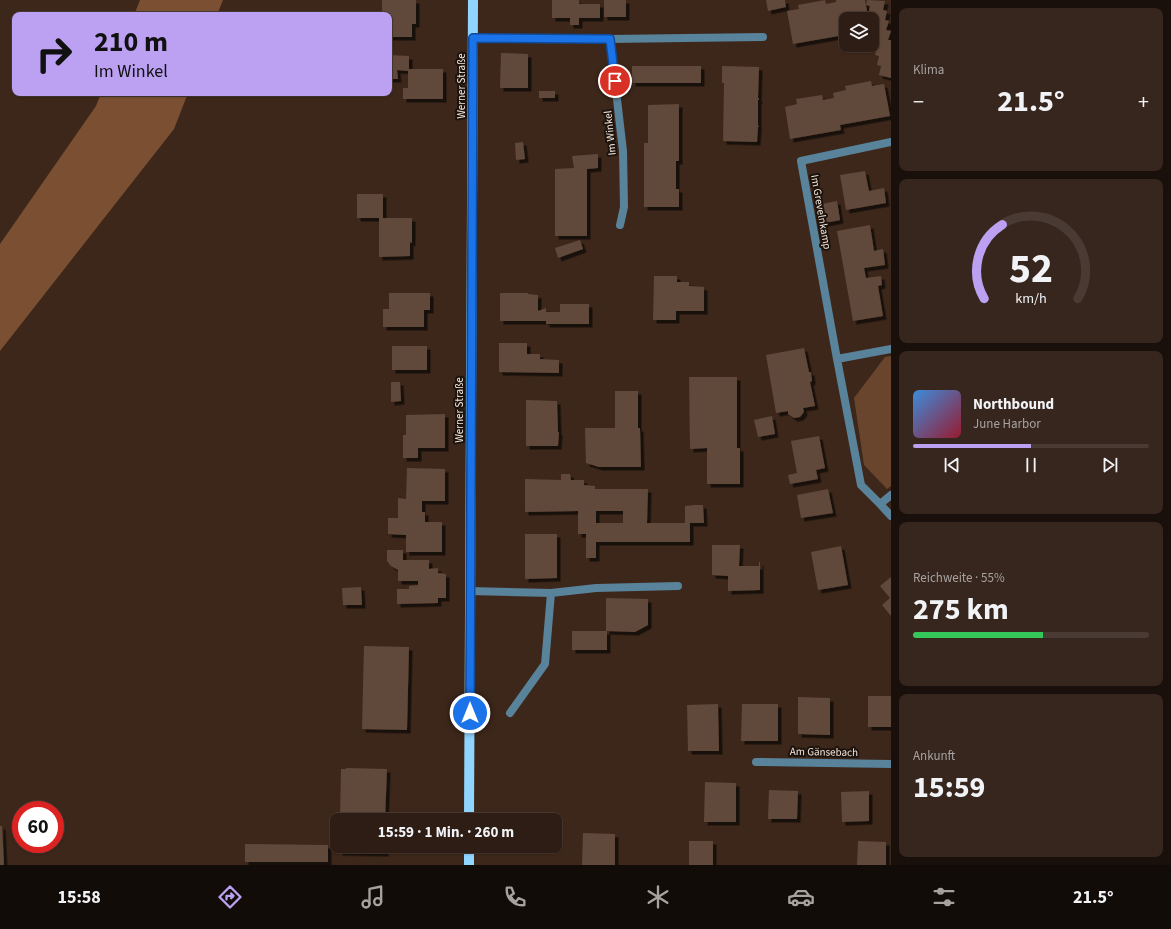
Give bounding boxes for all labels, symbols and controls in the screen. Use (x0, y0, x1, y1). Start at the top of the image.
map controls (839, 12, 879, 52)
button: layers (839, 12, 879, 52)
text: 210 m (94, 22, 168, 62)
icon: right (28, 28, 80, 80)
street label: Werner Straße (454, 53, 469, 119)
text: Im Winkel (94, 59, 168, 84)
text: Klima (913, 61, 944, 79)
pin (598, 64, 632, 98)
icon: arrive (604, 70, 626, 92)
text: 21.5° (997, 80, 1065, 123)
text: − (913, 86, 924, 118)
text: + (1138, 86, 1149, 118)
street label: Im Winkel (600, 110, 620, 156)
street label: Im Grevelnkamp (807, 173, 835, 251)
text: 52 (1009, 239, 1053, 299)
text: km/h (1015, 288, 1047, 309)
street label: Werner Straße (452, 377, 467, 443)
text: Northbound (973, 394, 1054, 415)
text: June Harbor (973, 415, 1041, 433)
icon: previous (941, 454, 963, 476)
icon: pause (1020, 454, 1042, 476)
icon: next (1099, 454, 1121, 476)
text: Reichweite · 55% (913, 569, 1005, 587)
text: 275 km (913, 588, 1009, 631)
position arrow (449, 692, 491, 734)
street label: Am Gänsebach (790, 744, 858, 760)
text: Ankunft (913, 747, 955, 765)
text: 15:59 (913, 766, 985, 809)
speed limit sign: 60 (12, 801, 64, 853)
text: 15:59 · 1 Min. · 260 m (378, 822, 514, 843)
icon: directions (216, 883, 244, 911)
icon: music (359, 883, 387, 911)
icon: phone (501, 883, 529, 911)
icon: climate (644, 883, 672, 911)
icon: car (787, 883, 815, 911)
icon: filters (930, 883, 958, 911)
text: 15:58 (57, 885, 101, 910)
text: 21.5° (1073, 885, 1113, 910)

